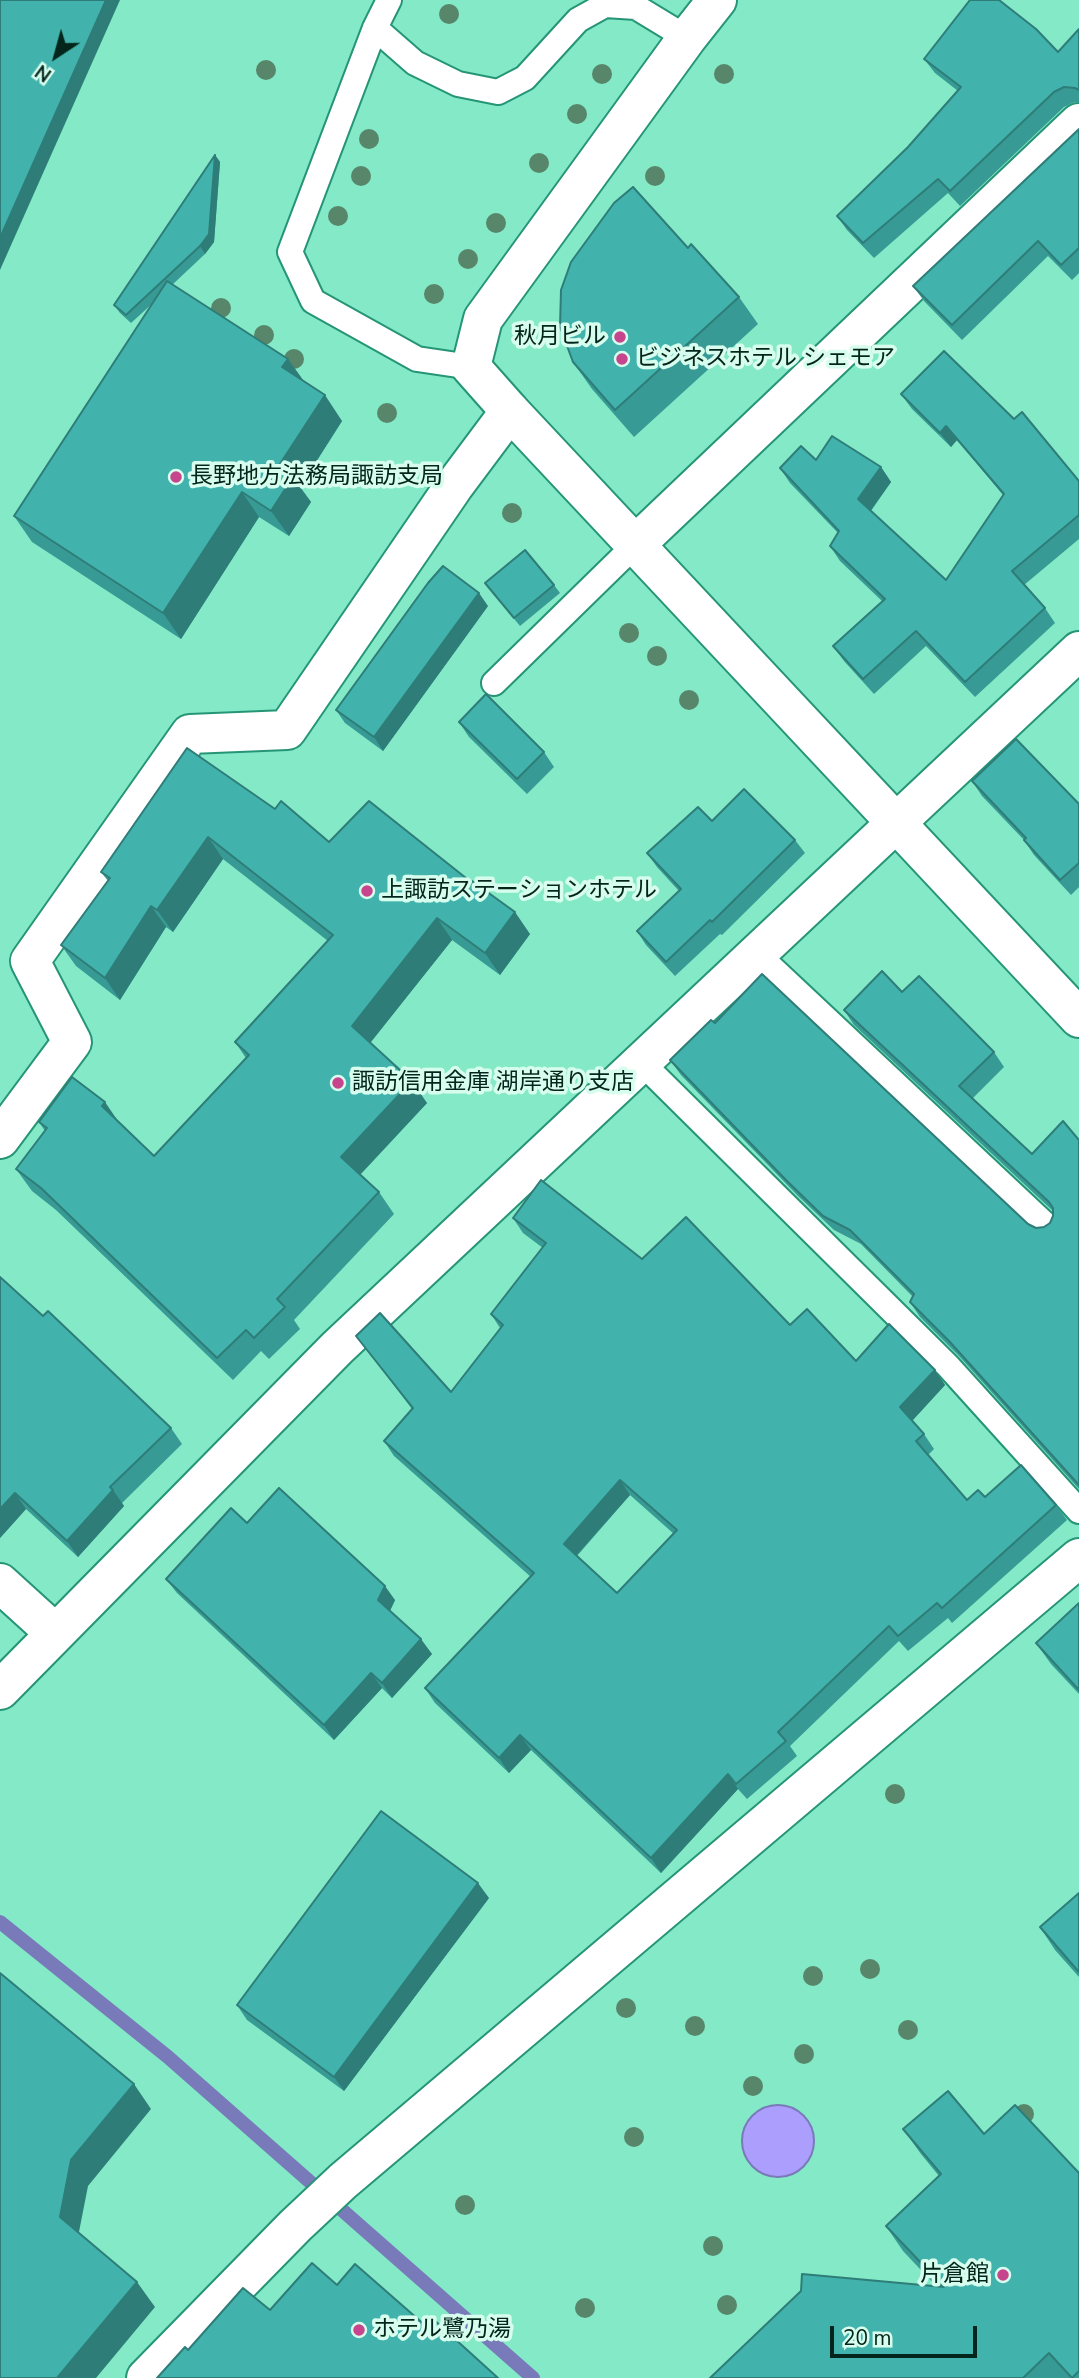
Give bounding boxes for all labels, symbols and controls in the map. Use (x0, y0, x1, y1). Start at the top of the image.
north arrow (21, 21, 91, 91)
text: N (30, 58, 57, 88)
place label: 秋月ビル (514, 323, 606, 351)
marker: 秋月ビル (612, 329, 628, 345)
place label: ビジネスホテル シェモア (636, 345, 895, 373)
marker: ビジネスホテル シェモア (614, 351, 630, 367)
place label: 長野地方法務局諏訪支局 (190, 463, 443, 491)
marker: 長野地方法務局諏訪支局 (168, 469, 184, 485)
place label: 上諏訪ステーションホテル (381, 877, 657, 905)
marker: 上諏訪ステーションホテル (359, 883, 375, 899)
place label: 諏訪信用金庫 湖岸通り支店 (352, 1069, 634, 1097)
marker: 諏訪信用金庫 湖岸通り支店 (330, 1075, 346, 1091)
place label: 片倉館 (920, 2261, 989, 2289)
marker: 片倉館 (995, 2267, 1011, 2283)
scale bar (834, 2312, 981, 2356)
place label: ホテル鷺乃湯 (373, 2316, 511, 2344)
marker: ホテル鷺乃湯 (351, 2322, 367, 2338)
text: 20 m (843, 2324, 892, 2352)

